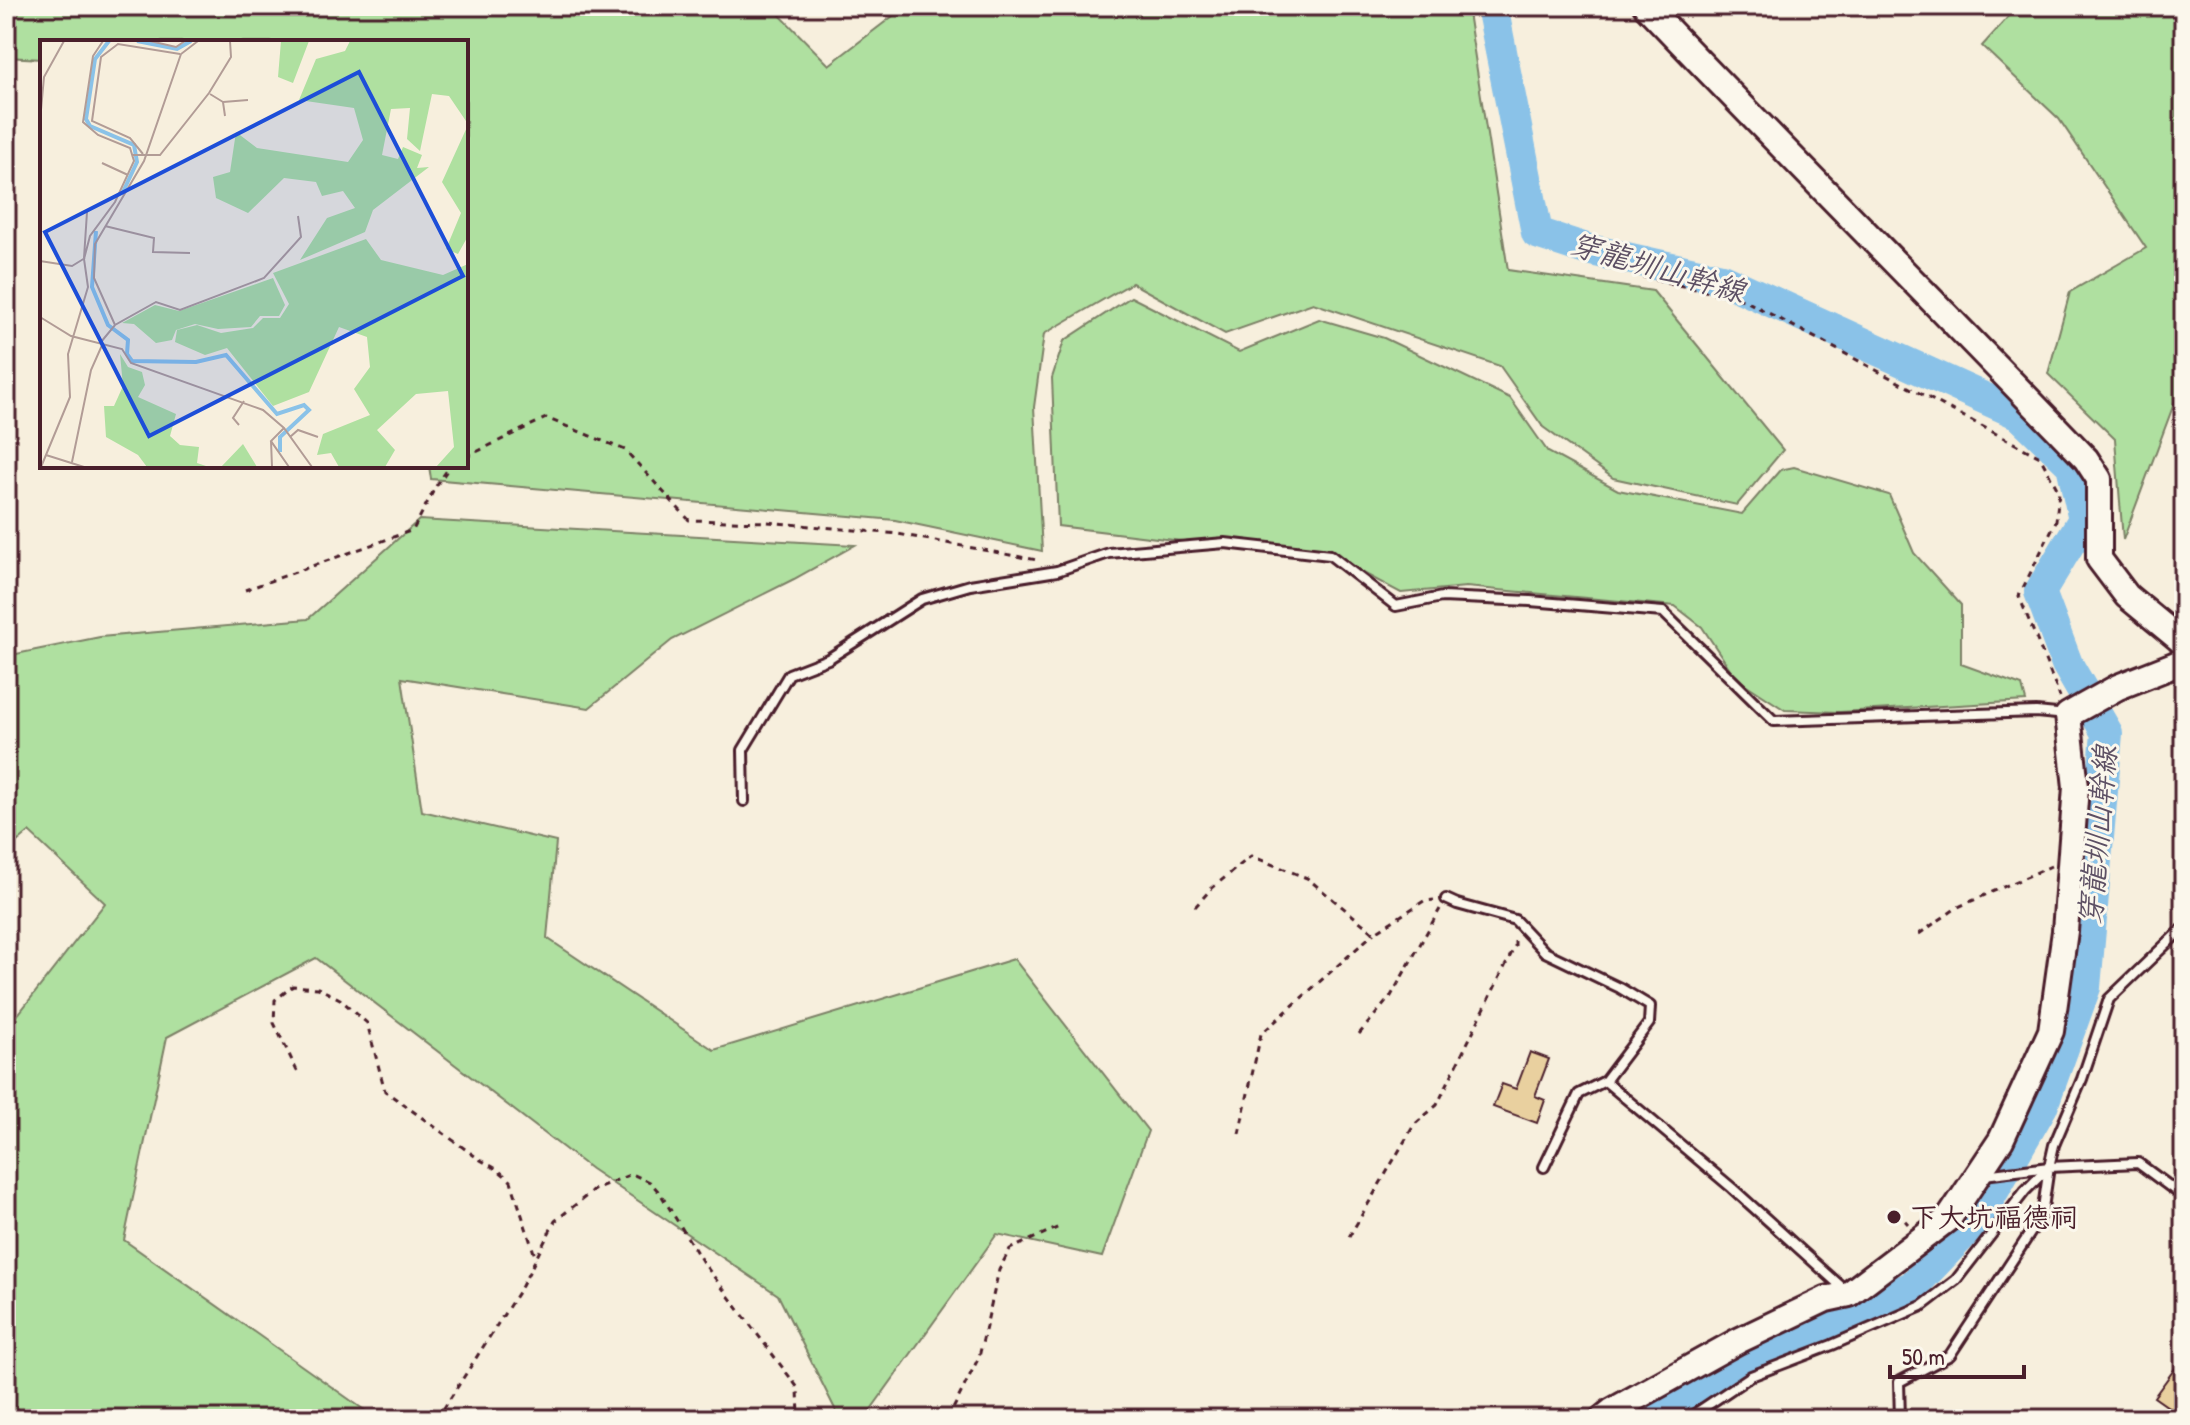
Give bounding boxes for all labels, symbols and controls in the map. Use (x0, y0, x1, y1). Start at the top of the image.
inset map (40, 40, 468, 468)
water label: 穿龍圳山幹線 (1566, 223, 1752, 312)
water label: 穿龍圳山幹線 (2069, 742, 2125, 926)
place label: 下大坑福德祠 (1910, 1198, 2078, 1236)
marker: 下大坑福德祠 (1885, 1208, 1903, 1226)
scale bar (1890, 1329, 2024, 1379)
text: 50 m (1902, 1340, 1945, 1372)

